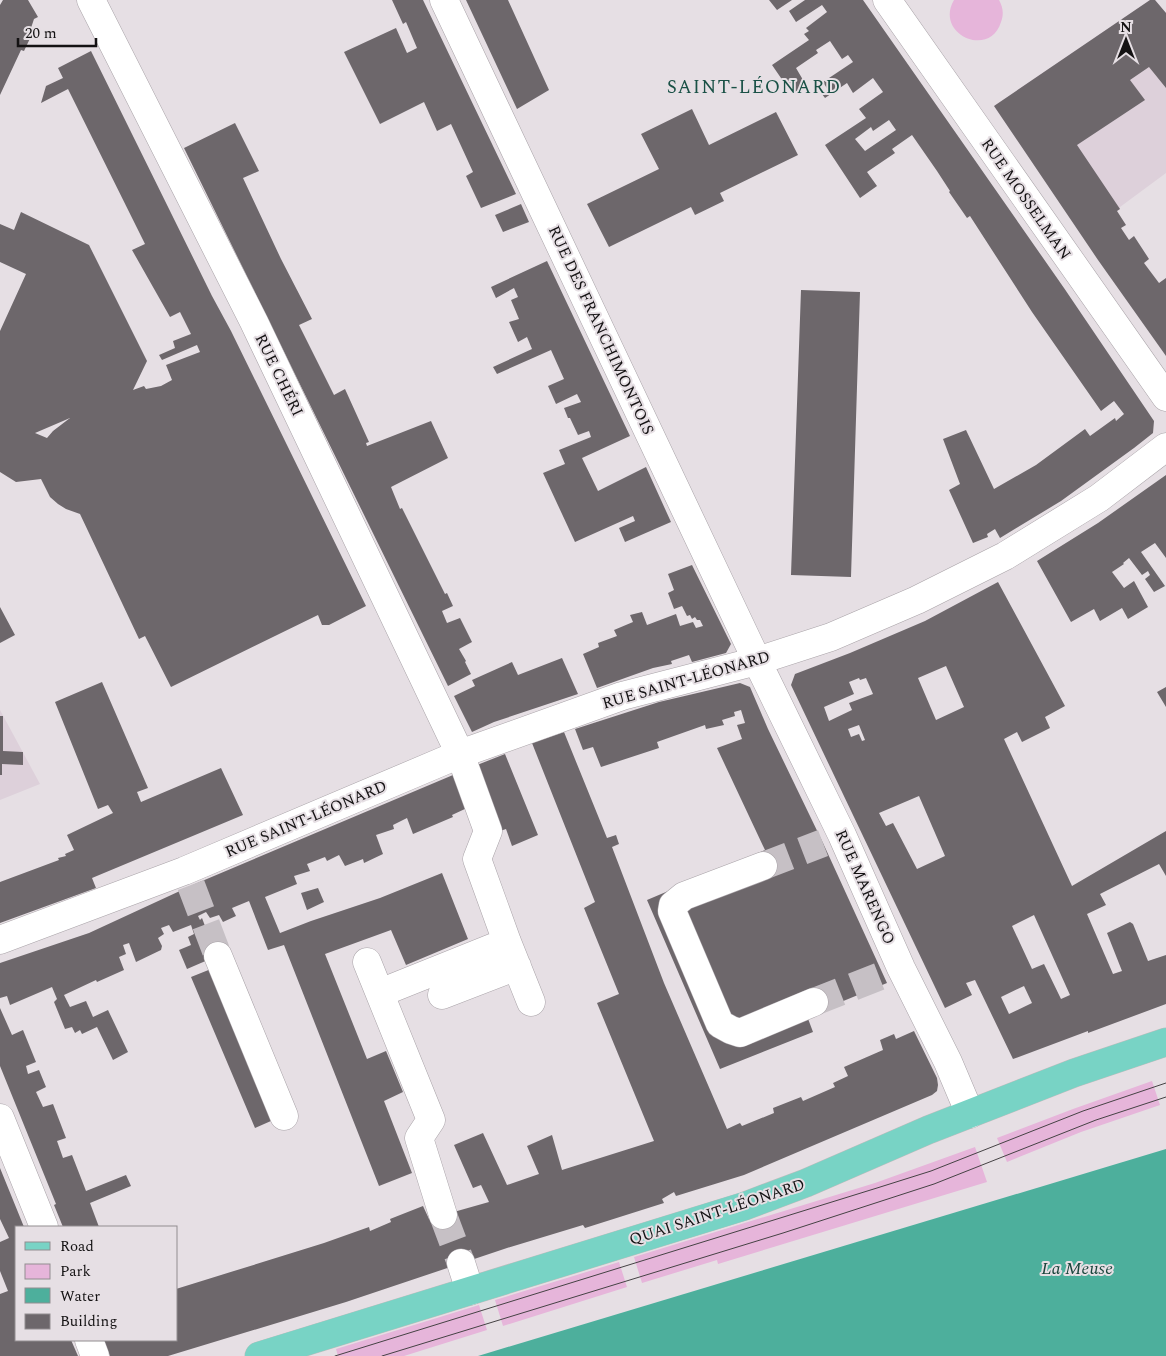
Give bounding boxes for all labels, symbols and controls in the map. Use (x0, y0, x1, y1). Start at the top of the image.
scale bar (18, 15, 95, 47)
north arrow (1101, 15, 1151, 65)
text: N (1120, 17, 1132, 38)
text: 20 m (25, 22, 57, 45)
district label: SAINT-LÉONARD (667, 73, 841, 102)
street label: RUE MOSSELMAN (975, 133, 1077, 265)
street label: RUE DES FRANCHIMONTOIS (542, 221, 660, 439)
street label: RUE CHÉRI (249, 330, 309, 420)
street label: RUE SAINT-LÉONARD (599, 645, 773, 715)
street label: RUE SAINT-LÉONARD (221, 774, 391, 864)
street label: RUE MARENGO (829, 825, 901, 949)
street label: QUAI SAINT-LÉONARD (626, 1172, 808, 1252)
legend (15, 1226, 178, 1341)
text: Road (60, 1235, 94, 1258)
water label: La Meuse (1041, 1255, 1113, 1282)
text: Park (60, 1260, 91, 1283)
text: Water (60, 1285, 100, 1308)
text: Building (60, 1310, 117, 1333)

